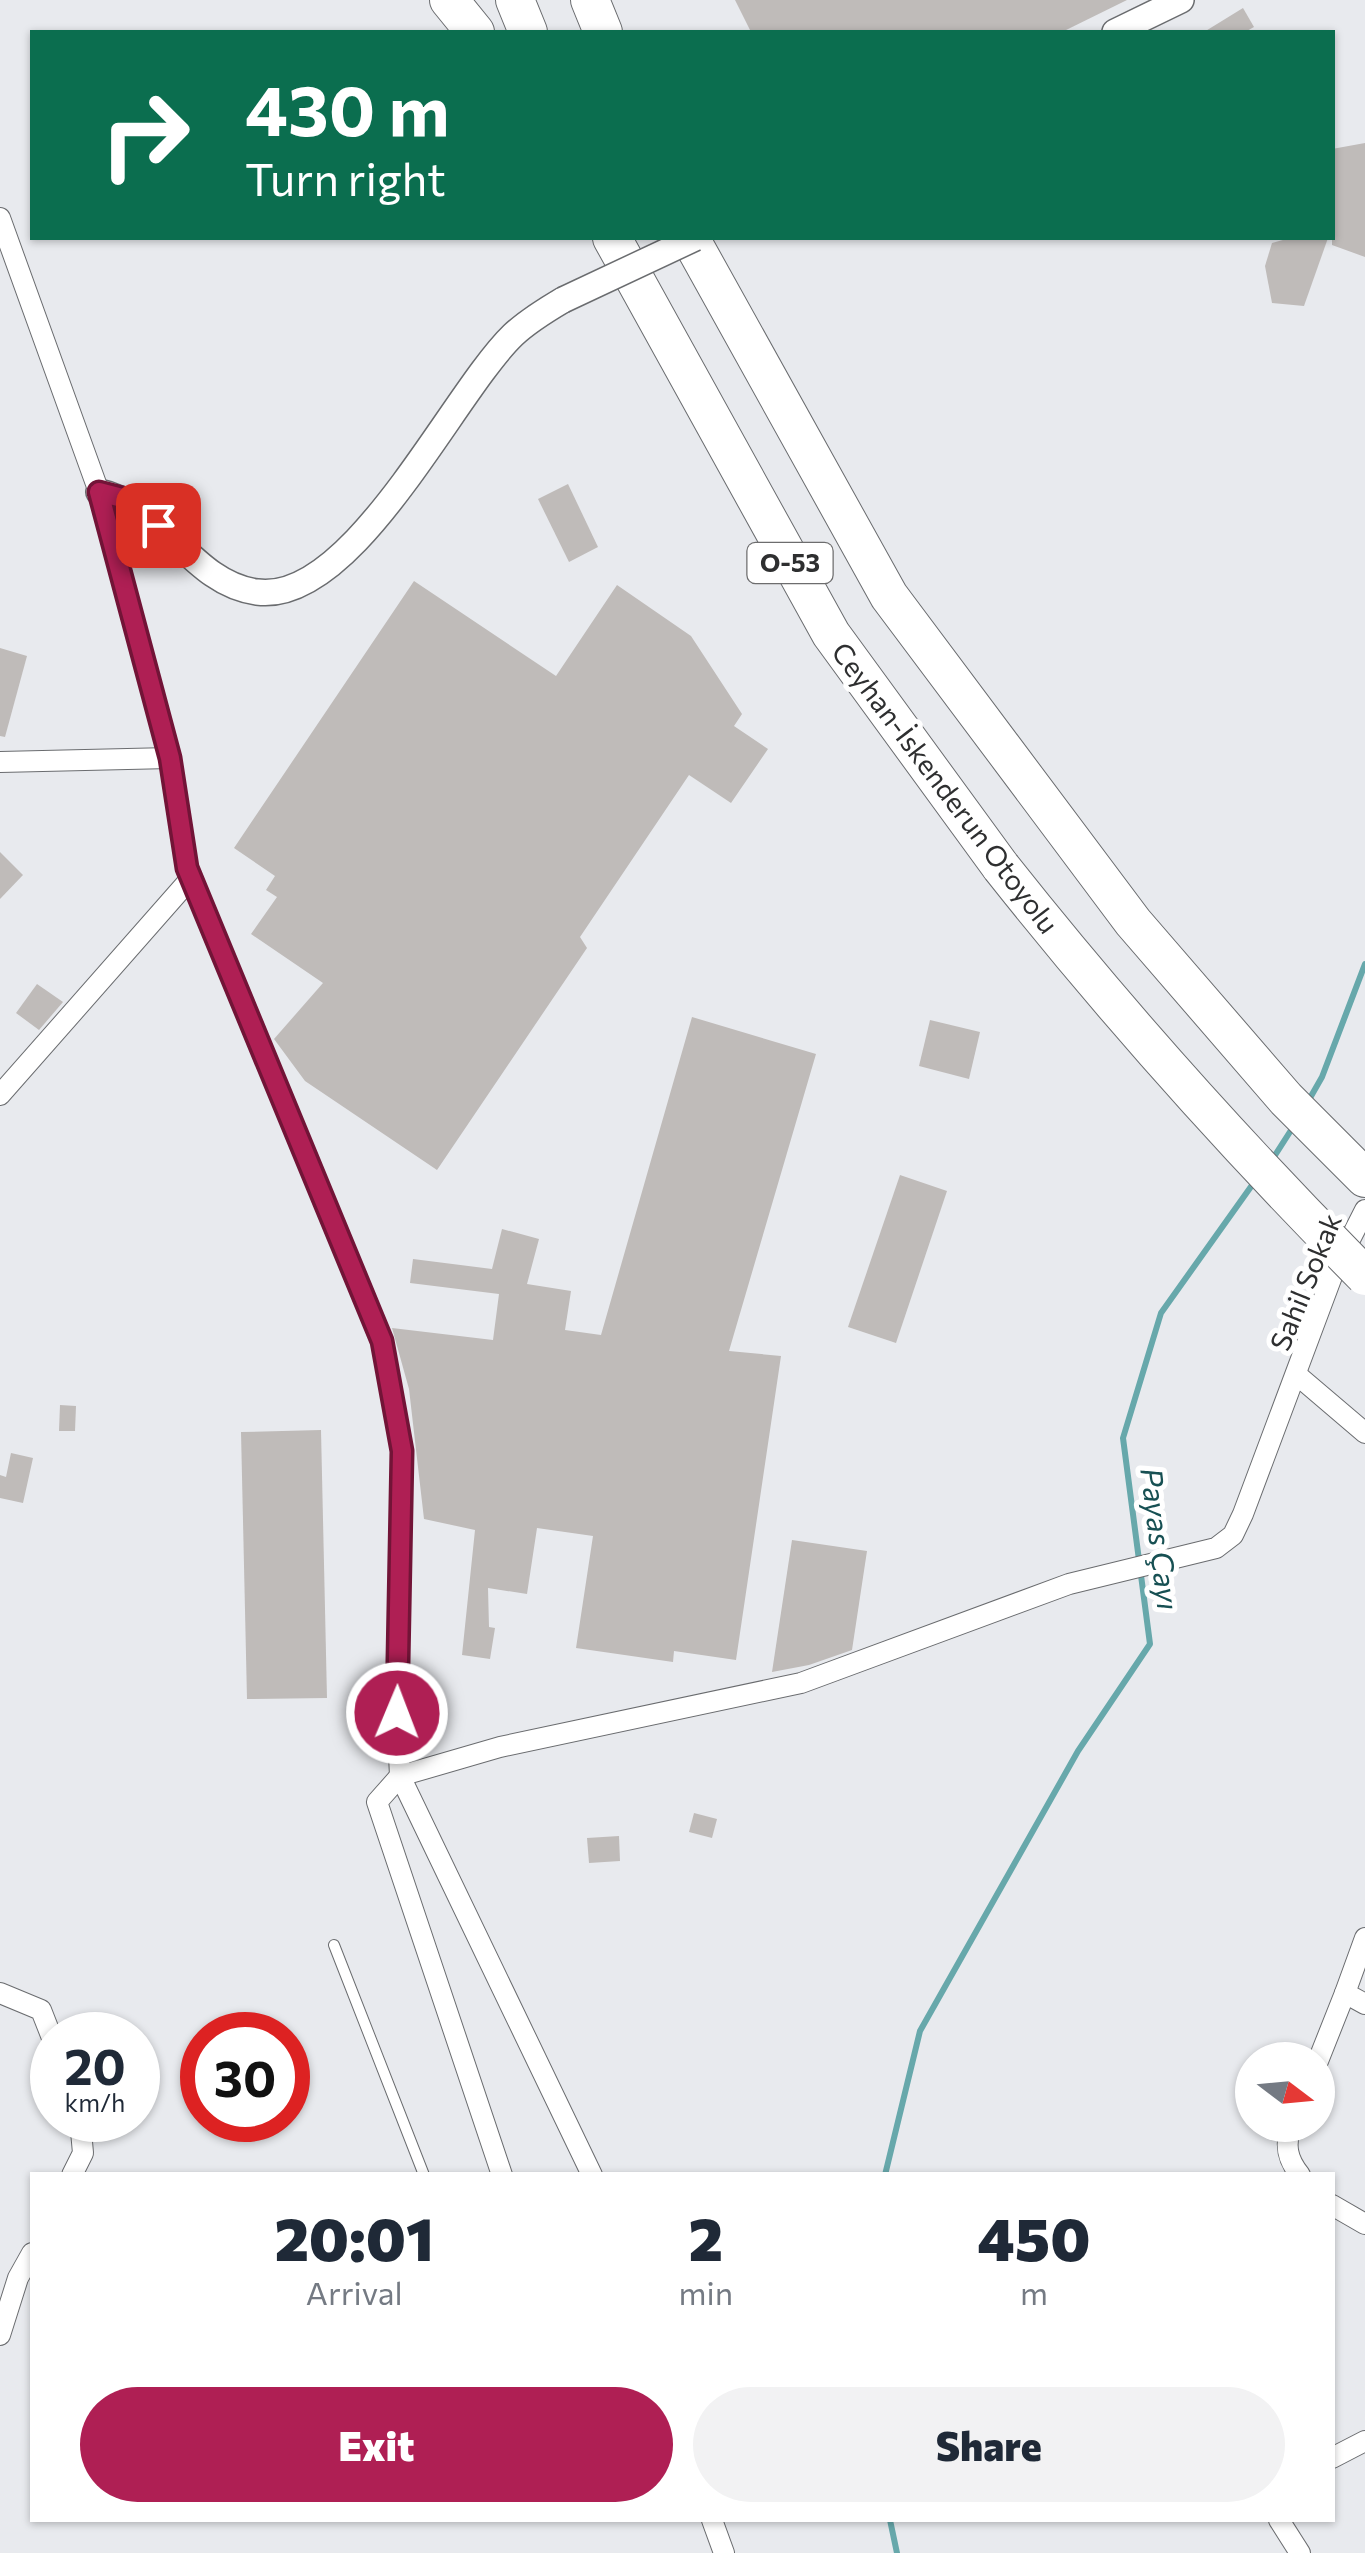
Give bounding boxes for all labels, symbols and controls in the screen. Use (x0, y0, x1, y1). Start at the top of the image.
text: 430 m (245, 65, 450, 150)
icon: right (80, 70, 210, 200)
text: Turn right (245, 150, 446, 205)
pin (116, 483, 201, 568)
icon: arrive (131, 498, 186, 553)
road number: O-53 (748, 543, 832, 583)
street label: Ceyhan-İskenderun Otoyolu (825, 635, 1066, 940)
street label: Sahil Sokak (1262, 1208, 1348, 1355)
water label: Payas Çayı (1134, 1465, 1189, 1612)
position arrow (345, 1661, 449, 1765)
speed limit sign: 30 (180, 2012, 310, 2142)
text: 20 (64, 2034, 126, 2095)
north arrow (1235, 2042, 1335, 2142)
map controls (1235, 2042, 1335, 2142)
text: km/h (65, 2087, 125, 2117)
text: 20:01 (275, 2200, 434, 2273)
text: 2 (688, 2200, 723, 2273)
text: 450 (978, 2200, 1090, 2273)
text: Arrival (306, 2272, 403, 2312)
text: min (679, 2272, 733, 2312)
text: m (1020, 2272, 1048, 2312)
button: Exit (80, 2387, 673, 2502)
button: Share (693, 2387, 1285, 2502)

